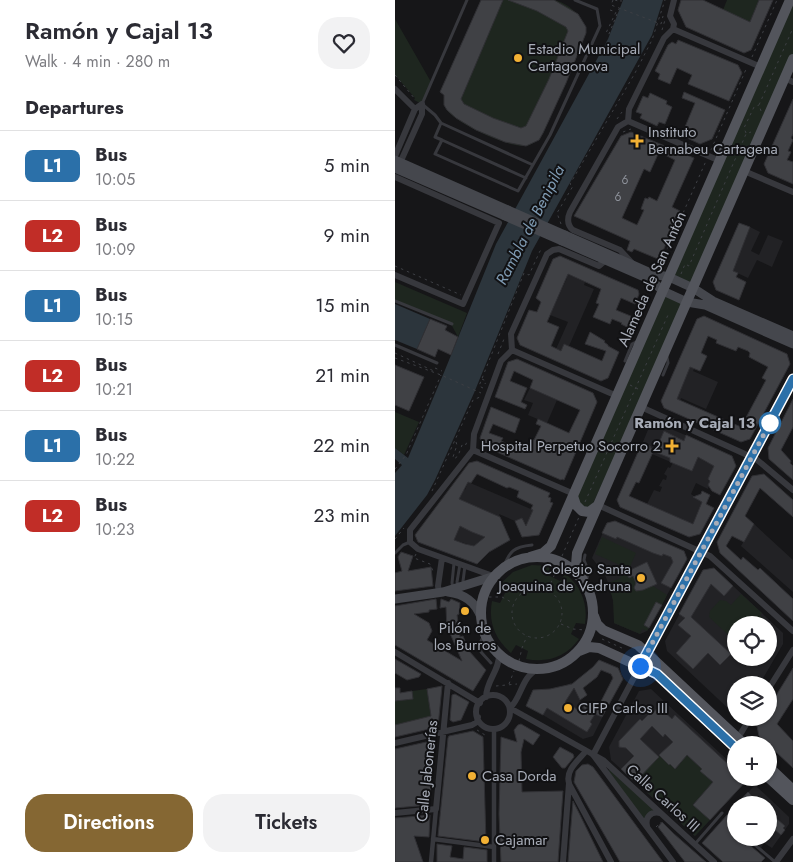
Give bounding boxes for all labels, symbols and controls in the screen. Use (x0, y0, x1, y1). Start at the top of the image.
text: Ramón y Cajal 13 (25, 13, 213, 48)
button: heart (318, 17, 370, 69)
place label: Estadio Municipal Cartagonova (528, 38, 640, 77)
text: Walk · 4 min · 280 m (25, 50, 170, 73)
marker: Estadio Municipal Cartagonova (512, 52, 524, 64)
text: Departures (25, 94, 124, 121)
place label: Instituto Bernabeu Cartagena (648, 121, 778, 160)
marker: Instituto Bernabeu Cartagena (630, 134, 644, 148)
text: Bus (95, 141, 127, 168)
text: 5 min (324, 152, 370, 179)
text: L1 (43, 153, 62, 179)
water label: Rambla de Benipila (490, 161, 570, 289)
text: 10:05 (95, 168, 135, 191)
house number: 6 (622, 171, 629, 189)
house number: 6 (615, 188, 622, 206)
street label: Alameda de San Antón (612, 208, 692, 350)
text: Bus (95, 211, 127, 238)
text: 9 min (324, 222, 370, 249)
text: L2 (42, 223, 63, 249)
text: 10:09 (95, 238, 135, 261)
text: Bus (95, 281, 127, 308)
text: 15 min (315, 292, 370, 319)
text: L1 (43, 293, 62, 319)
text: 10:15 (95, 308, 133, 331)
text: Bus (95, 351, 127, 378)
text: 21 min (315, 362, 370, 389)
text: L2 (42, 363, 63, 389)
text: 10:21 (95, 378, 133, 401)
place label: Ramón y Cajal 13 (634, 412, 755, 434)
marker: Ramón y Cajal 13 (759, 412, 781, 434)
text: Bus (95, 421, 127, 448)
text: 22 min (313, 432, 370, 459)
text: L1 (43, 433, 62, 459)
place label: Hospital Perpetuo Socorro 2 (481, 435, 661, 457)
marker: Hospital Perpetuo Socorro 2 (665, 439, 679, 453)
text: 10:22 (95, 448, 135, 471)
text: Bus (95, 491, 127, 518)
text: 23 min (313, 502, 370, 529)
text: L2 (42, 503, 63, 529)
text: 10:23 (95, 518, 134, 541)
place label: Colegio Santa Joaquina de Vedruna (496, 558, 631, 597)
marker: Colegio Santa Joaquina de Vedruna (635, 572, 647, 584)
marker: Pilón de los Burros (459, 605, 471, 617)
map controls (727, 616, 777, 846)
button: locate (727, 616, 777, 666)
place label: Pilón de los Burros (434, 617, 496, 656)
your location (628, 654, 653, 679)
button: layers (727, 676, 777, 726)
place label: CIFP Carlos III (578, 697, 668, 719)
marker: CIFP Carlos III (562, 702, 574, 714)
street label: Calle Jabonerías (411, 719, 443, 823)
button: + (727, 736, 777, 786)
street label: Calle Carlos III (621, 759, 705, 837)
place label: Casa Dorda (482, 765, 557, 787)
marker: Casa Dorda (466, 770, 478, 782)
button: Directions (25, 794, 193, 852)
button: Tickets (203, 794, 370, 852)
button: − (727, 796, 777, 846)
place label: Cajamar (495, 829, 548, 851)
marker: Cajamar (479, 834, 491, 846)

